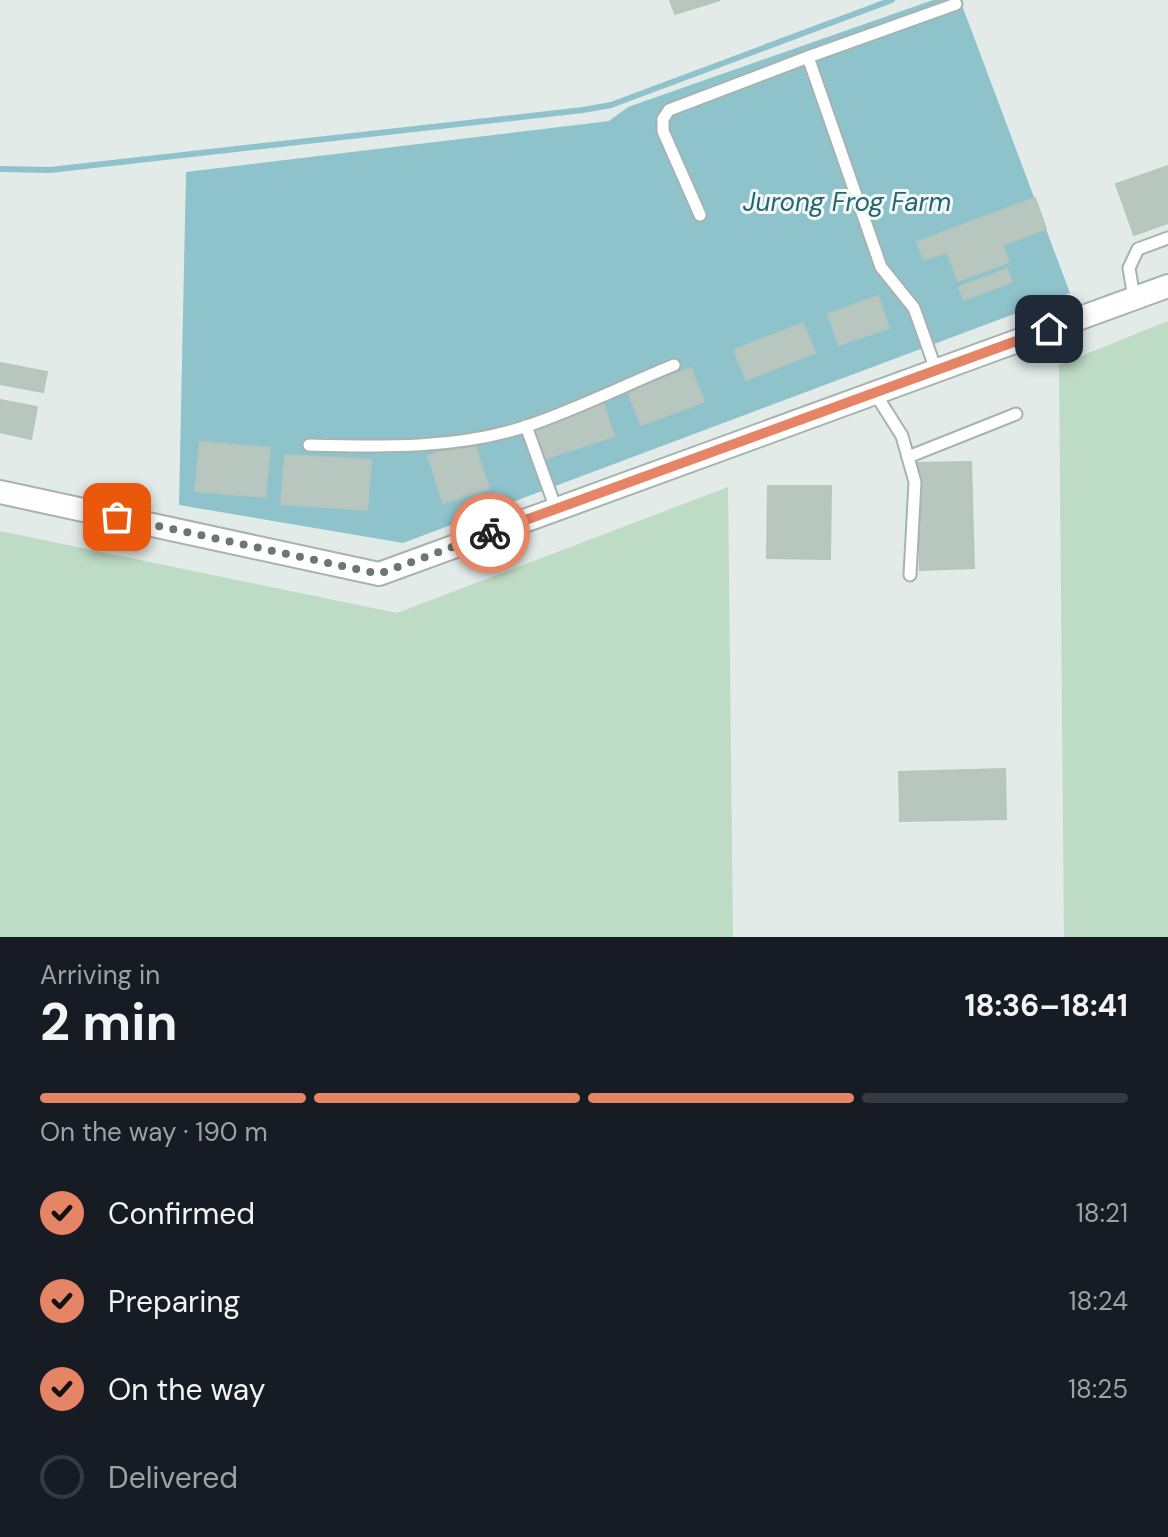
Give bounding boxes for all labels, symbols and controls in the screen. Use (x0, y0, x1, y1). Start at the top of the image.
water label: Jurong Frog Farm (743, 185, 951, 219)
pin (1015, 295, 1083, 363)
icon: home (1027, 307, 1071, 351)
pin (83, 483, 151, 551)
courier (450, 493, 530, 573)
icon: bag (95, 495, 139, 539)
icon: bike (468, 511, 512, 555)
text: Arriving in (40, 958, 160, 992)
text: 18:36–18:41 (965, 986, 1128, 1025)
text: 2 min (40, 988, 178, 1056)
text: On the way · 190 m (40, 1115, 268, 1149)
icon: check (40, 1191, 84, 1235)
text: Confirmed (108, 1194, 255, 1233)
text: 18:21 (1076, 1196, 1128, 1230)
icon: check (40, 1279, 84, 1323)
text: Preparing (108, 1282, 240, 1321)
text: 18:24 (1069, 1284, 1128, 1318)
icon: check (40, 1367, 84, 1411)
text: On the way (108, 1370, 265, 1409)
text: 18:25 (1068, 1372, 1128, 1406)
text: Delivered (108, 1458, 238, 1497)

